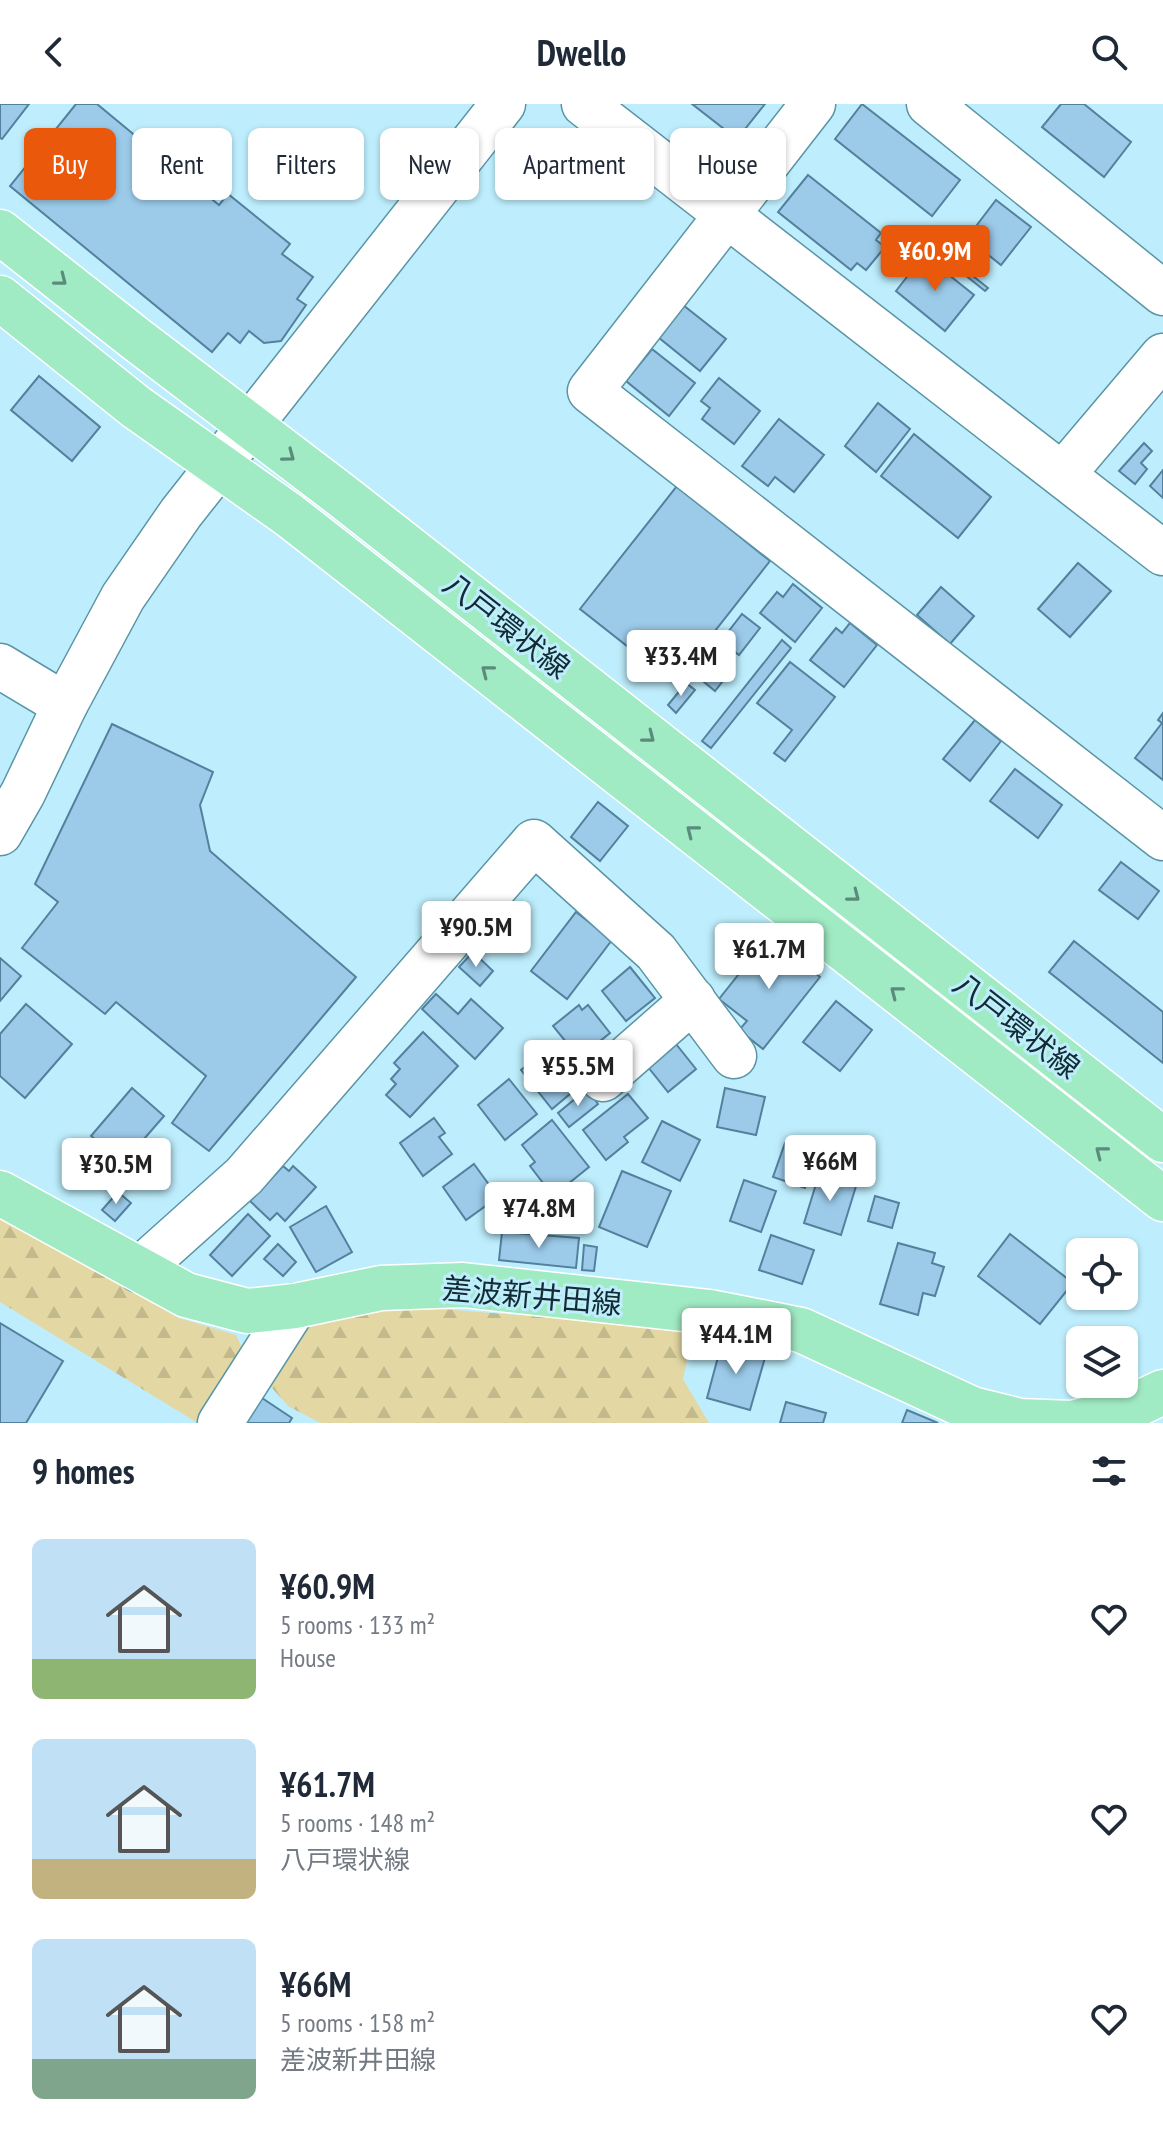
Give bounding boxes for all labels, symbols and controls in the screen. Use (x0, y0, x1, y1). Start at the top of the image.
text: Dwello (537, 29, 626, 76)
icon: back (32, 30, 76, 74)
icon: search (1087, 30, 1131, 74)
chip: Buy (24, 128, 116, 200)
chip: Rent (132, 128, 232, 200)
chip: Filters (248, 128, 364, 200)
chip: New (380, 128, 479, 200)
chip: Apartment (495, 128, 654, 200)
chip: House (670, 128, 786, 200)
pin: ¥60.9M (870, 225, 1000, 293)
text: ¥60.9M (899, 234, 971, 267)
one-way arrow (52, 271, 67, 285)
one-way arrow (280, 447, 295, 461)
street label: 八戸環状線 (436, 563, 578, 687)
pin: ¥33.4M (616, 630, 746, 698)
text: ¥33.4M (645, 639, 717, 672)
one-way arrow (481, 666, 496, 680)
one-way arrow (640, 727, 655, 741)
one-way arrow (686, 827, 701, 841)
one-way arrow (845, 887, 860, 901)
pin: ¥90.5M (411, 901, 541, 969)
text: ¥90.5M (440, 910, 512, 943)
pin: ¥61.7M (704, 923, 834, 991)
text: ¥61.7M (733, 932, 805, 965)
street label: 八戸環状線 (946, 963, 1088, 1087)
one-way arrow (891, 987, 905, 1002)
pin: ¥55.5M (513, 1040, 643, 1108)
text: ¥55.5M (542, 1049, 614, 1082)
pin: ¥66M (783, 1135, 877, 1203)
pin: ¥30.5M (51, 1138, 181, 1206)
text: ¥66M (803, 1144, 857, 1177)
text: ¥30.5M (80, 1147, 152, 1180)
one-way arrow (1095, 1147, 1110, 1161)
pin: ¥74.8M (474, 1182, 604, 1250)
text: ¥74.8M (503, 1191, 575, 1224)
map controls (1066, 1238, 1138, 1398)
button: locate (1066, 1238, 1138, 1310)
street label: 差波新井田線 (441, 1268, 623, 1322)
pin: ¥44.1M (671, 1308, 801, 1376)
text: ¥44.1M (700, 1317, 772, 1350)
button: layers (1066, 1326, 1138, 1398)
text: 9 homes (32, 1449, 135, 1493)
icon: filters (1087, 1449, 1131, 1493)
text: ¥60.9M (280, 1564, 375, 1608)
icon: home (96, 1571, 192, 1667)
icon: heart (1087, 1597, 1131, 1641)
text: 5 rooms · 133 m² (280, 1608, 435, 1641)
text: House (280, 1641, 336, 1674)
text: ¥61.7M (280, 1762, 375, 1806)
icon: home (96, 1771, 192, 1867)
icon: heart (1087, 1797, 1131, 1841)
text: 5 rooms · 148 m² (280, 1806, 435, 1839)
text: 八戸環状線 (280, 1843, 410, 1876)
text: ¥66M (280, 1962, 351, 2006)
icon: home (96, 1971, 192, 2067)
icon: heart (1087, 1997, 1131, 2041)
text: 5 rooms · 158 m² (280, 2006, 435, 2039)
text: 差波新井田線 (280, 2043, 436, 2076)

